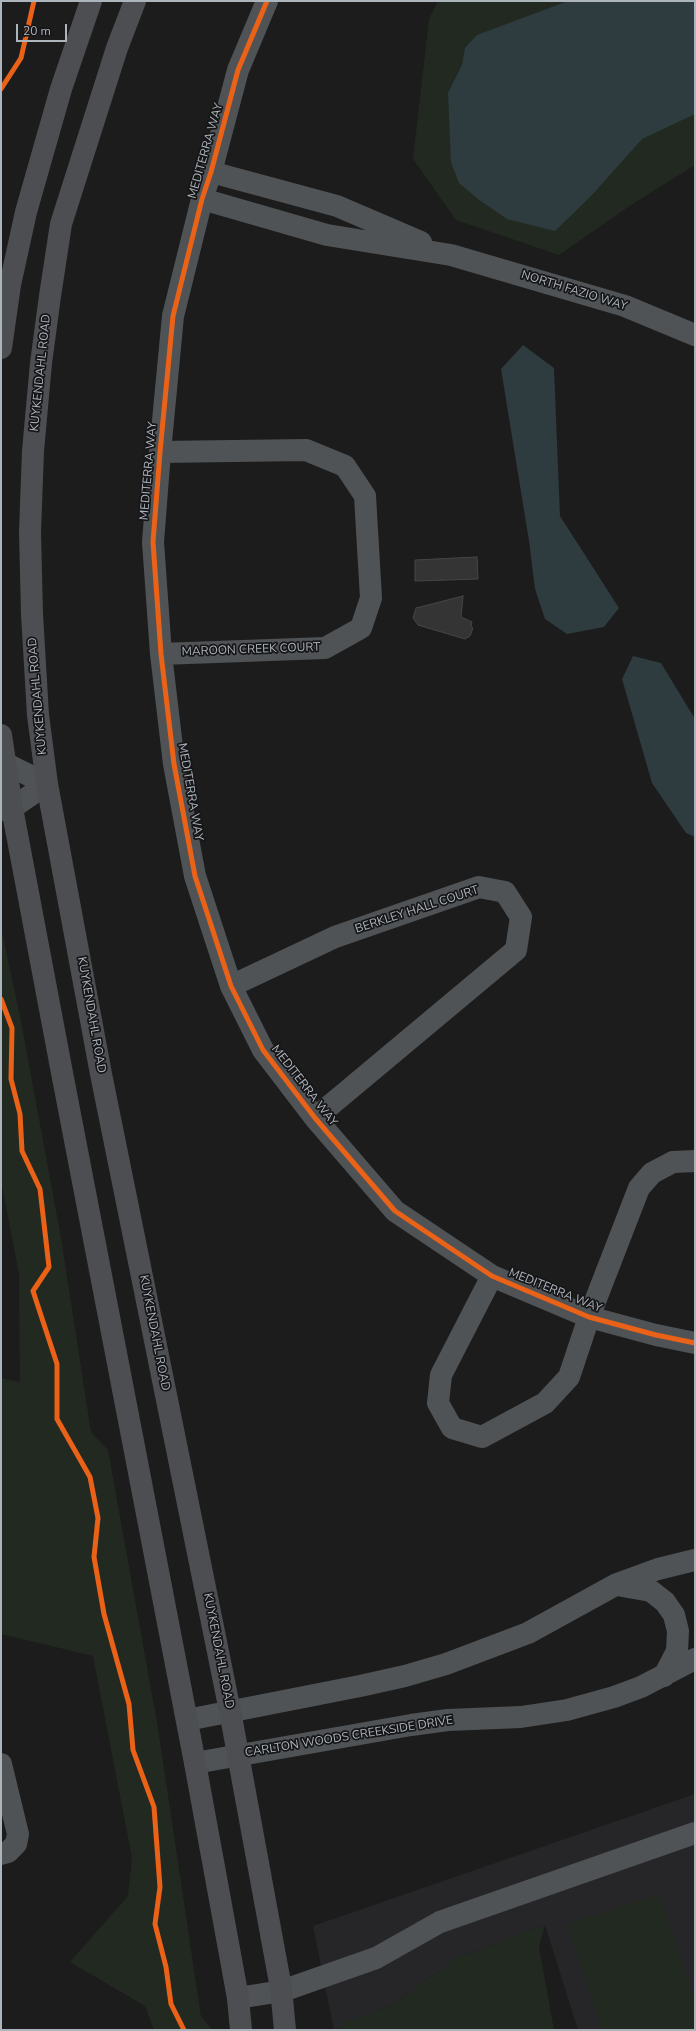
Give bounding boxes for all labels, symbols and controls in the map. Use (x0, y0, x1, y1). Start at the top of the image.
scale bar (18, 16, 69, 42)
text: 20 m (23, 23, 51, 39)
street label: MEDITERRA WAY (185, 101, 227, 201)
street label: NORTH FAZIO WAY (519, 268, 629, 314)
street label: KUYKENDAHL ROAD (28, 314, 54, 432)
street label: MEDITERRA WAY (138, 421, 160, 521)
street label: KUYKENDAHL ROAD (26, 637, 50, 755)
street label: MAROON CREEK COURT (181, 640, 321, 660)
street label: MEDITERRA WAY (174, 742, 206, 842)
street label: BERKLEY HALL COURT (353, 883, 481, 937)
street label: KUYKENDAHL ROAD (74, 956, 108, 1074)
street label: MEDITERRA WAY (268, 1043, 340, 1129)
street label: MEDITERRA WAY (506, 1266, 604, 1316)
street label: KUYKENDAHL ROAD (136, 1274, 172, 1392)
street label: KUYKENDAHL ROAD (200, 1592, 236, 1710)
street label: CARLTON WOODS CREEKSIDE DRIVE (244, 1713, 454, 1761)

